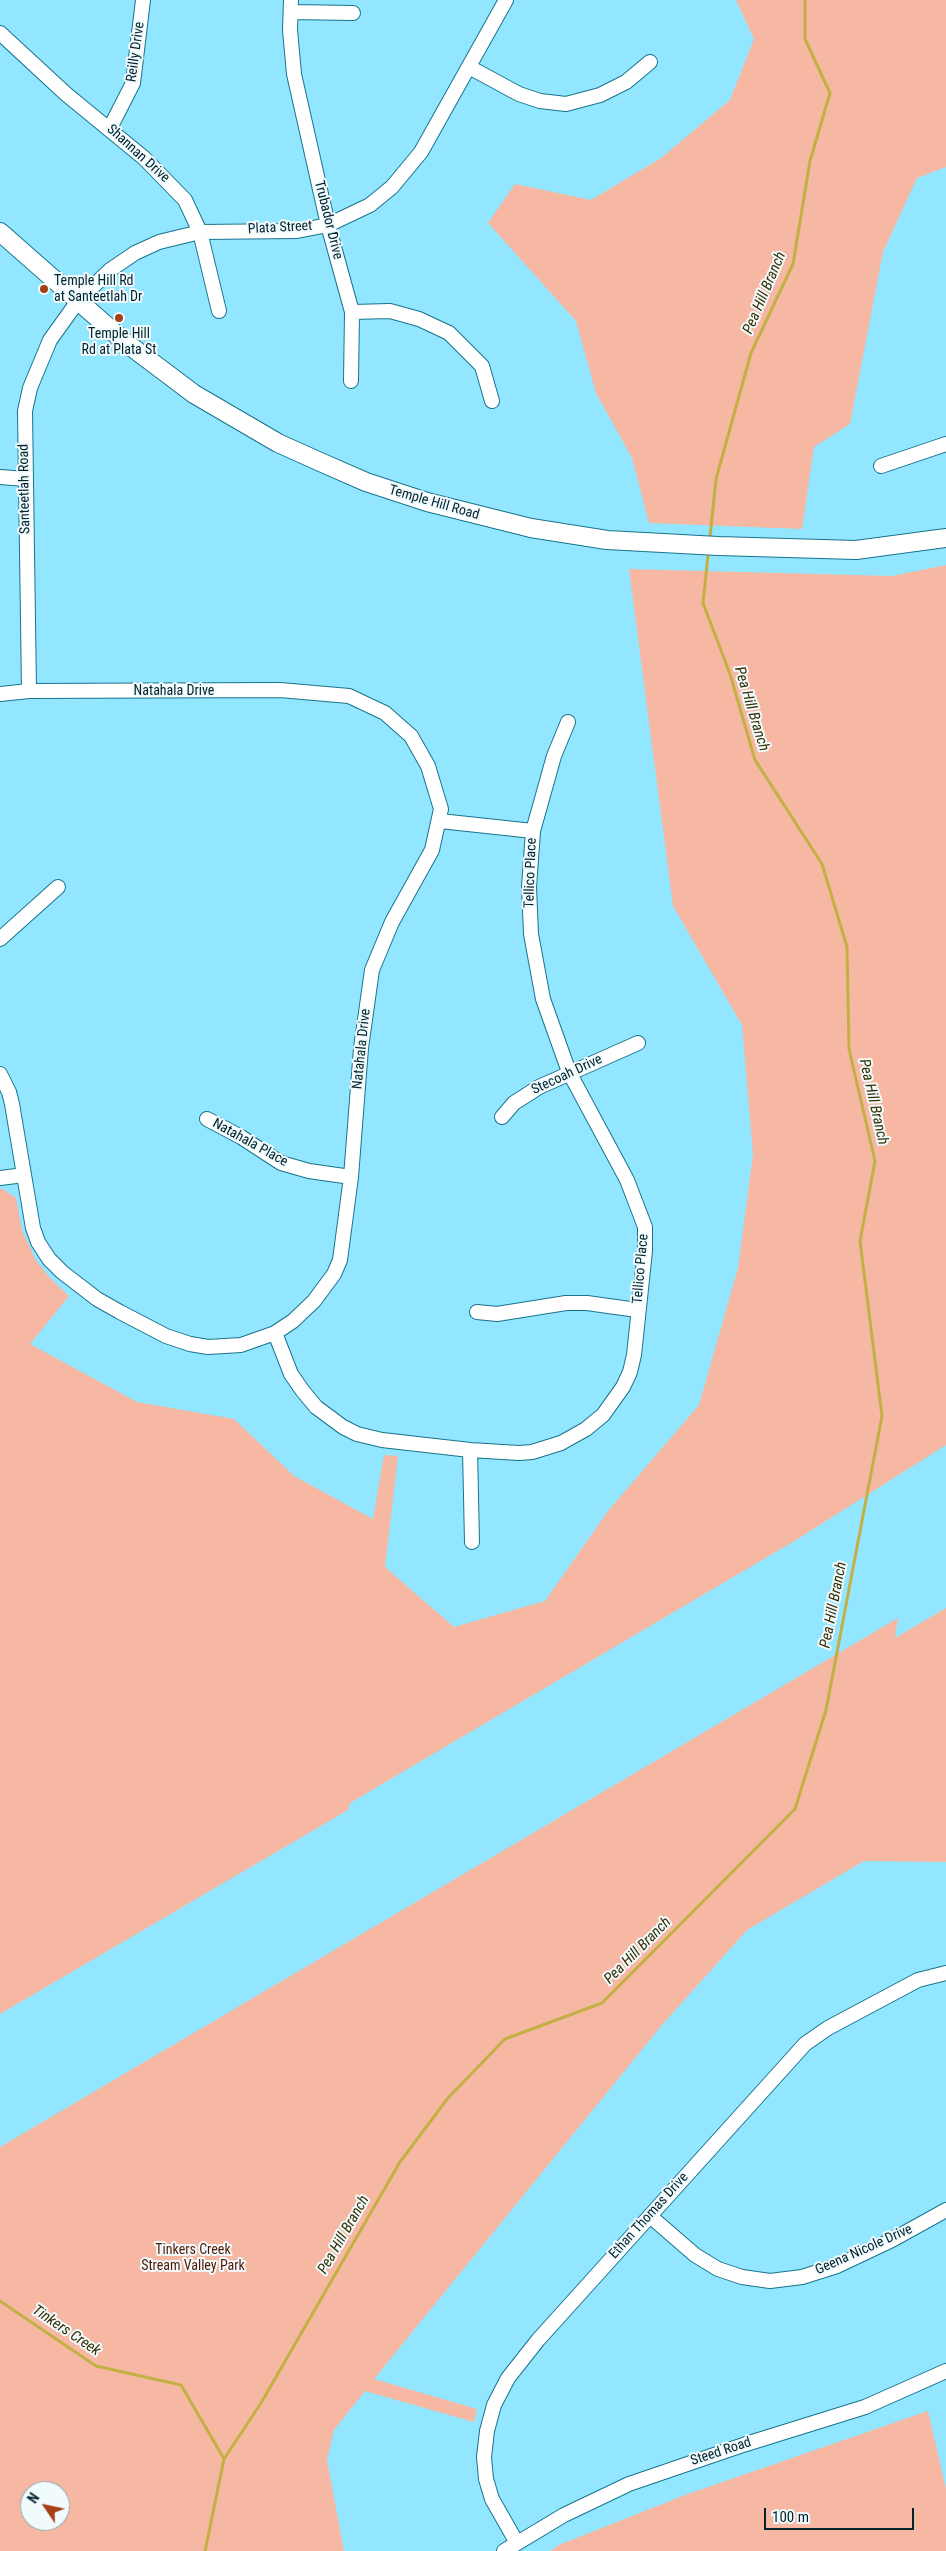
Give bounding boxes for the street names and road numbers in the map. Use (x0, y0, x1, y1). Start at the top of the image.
street label: Reilly Drive (123, 21, 149, 83)
street label: Shannan Drive (103, 121, 173, 187)
street label: Trubador Drive (310, 179, 346, 261)
street label: Plata Street (247, 218, 313, 238)
street label: Santeetlah Road (16, 444, 34, 534)
street label: Temple Hill Road (387, 482, 481, 524)
street label: Natahala Drive (134, 683, 214, 699)
street label: Tellico Place (521, 838, 541, 908)
street label: Natahala Drive (349, 1008, 375, 1090)
street label: Stecoah Drive (529, 1051, 605, 1099)
street label: Natahala Place (209, 1115, 291, 1171)
street label: Tellico Place (630, 1233, 652, 1305)
street label: Ethan Thomas Drive (606, 2169, 692, 2263)
street label: Geena Nicole Drive (813, 2221, 915, 2279)
street label: Steed Road (689, 2434, 753, 2470)

